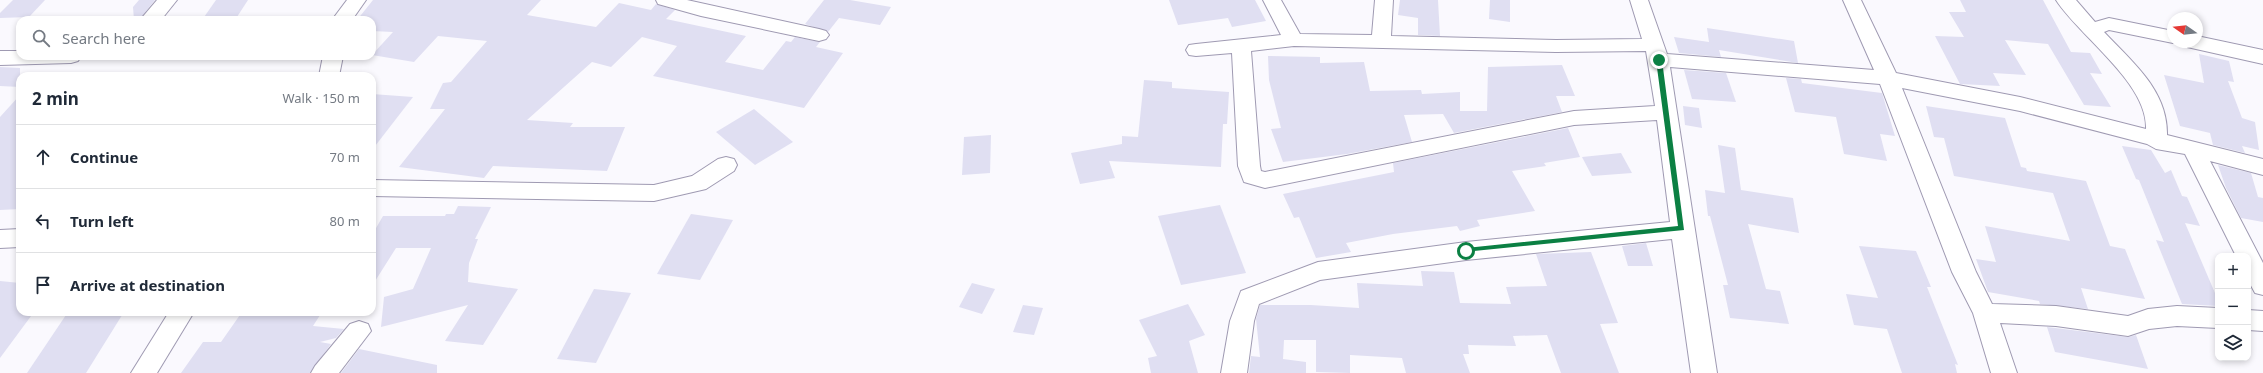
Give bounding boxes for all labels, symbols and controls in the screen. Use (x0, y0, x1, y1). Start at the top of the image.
north arrow (2167, 12, 2203, 48)
search box (16, 16, 376, 60)
icon: search (30, 27, 52, 49)
text: Search here (62, 28, 145, 48)
route end (1650, 51, 1668, 69)
text: 2 min (32, 87, 79, 110)
text: Walk · 150 m (282, 89, 360, 107)
icon: ahead (32, 146, 54, 168)
text: Continue (70, 147, 138, 167)
text: 70 m (330, 148, 360, 166)
icon: left (32, 210, 54, 232)
text: Turn left (70, 211, 134, 231)
text: 80 m (330, 212, 360, 230)
route start (1457, 242, 1475, 260)
map controls (2215, 253, 2251, 361)
button: + (2215, 253, 2251, 289)
icon: arrive (32, 274, 54, 296)
text: Arrive at destination (70, 275, 225, 295)
button: − (2215, 289, 2251, 325)
button: layers (2215, 325, 2251, 361)

